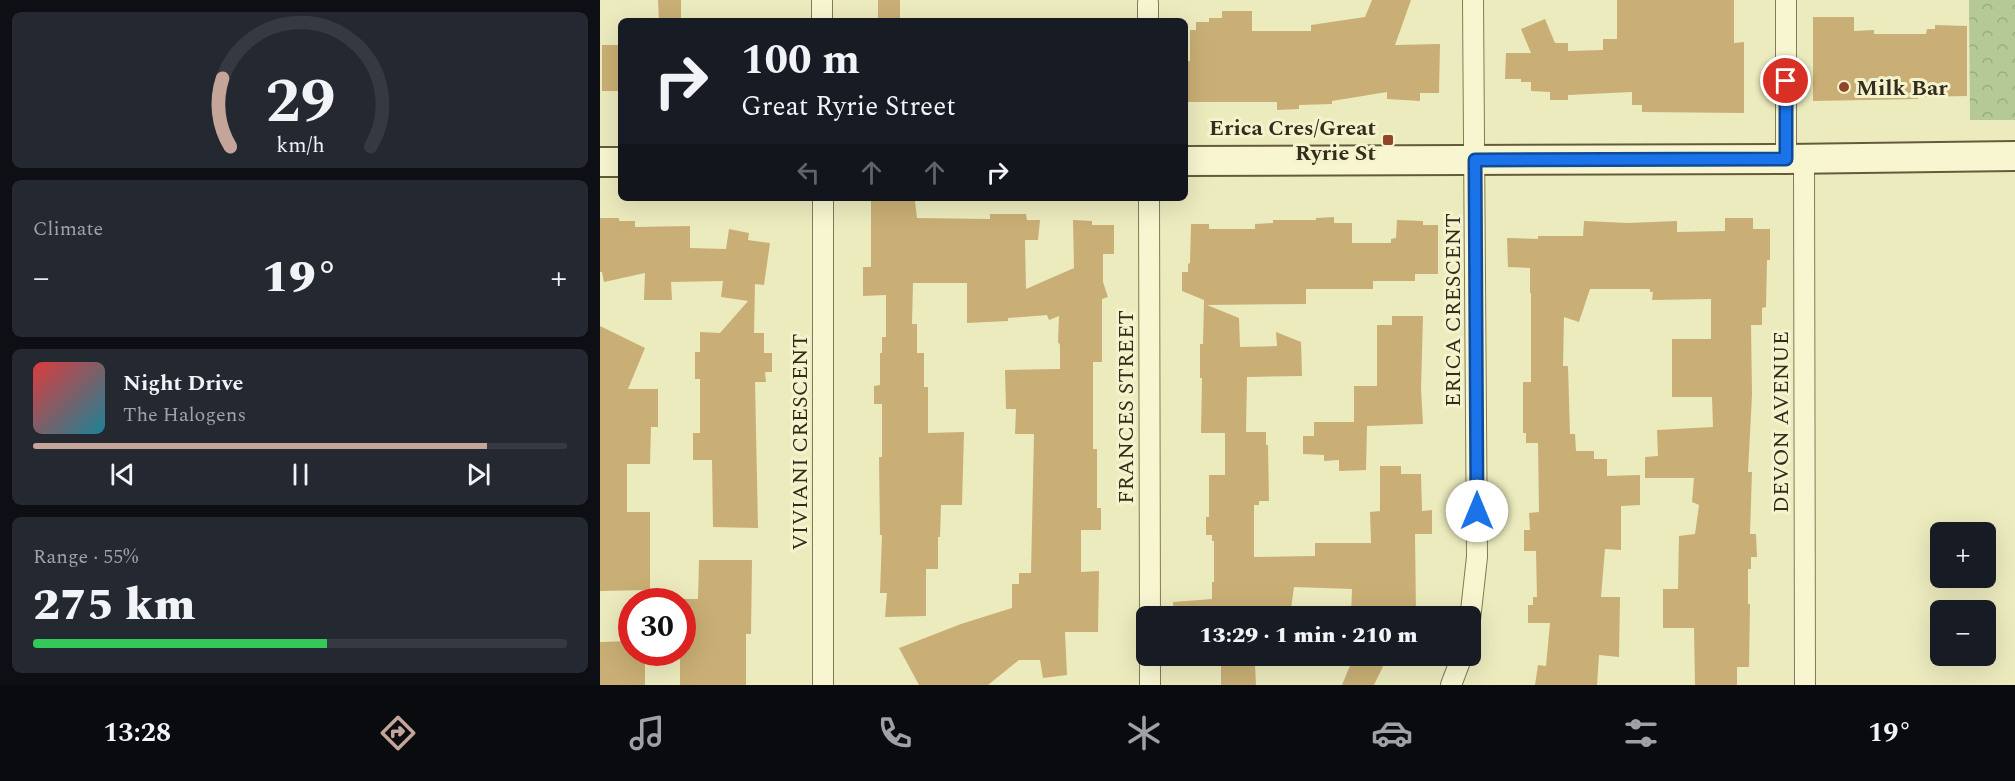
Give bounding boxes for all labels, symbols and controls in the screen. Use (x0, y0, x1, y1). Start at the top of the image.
text: 100 m (741, 29, 860, 92)
icon: right (642, 42, 720, 120)
text: 29 (265, 55, 335, 150)
pin (1760, 55, 1811, 106)
icon: arrive (1769, 64, 1802, 97)
place label: Milk Bar (1856, 72, 1948, 105)
marker: Milk Bar (1837, 80, 1851, 94)
text: Great Ryrie Street (741, 86, 956, 128)
place label: Erica Cres/Great Ryrie St (1209, 112, 1376, 170)
text: km/h (276, 130, 324, 163)
marker: Erica Cres/Great Ryrie St (1381, 133, 1395, 147)
icon: left (792, 156, 825, 189)
icon: ahead (855, 156, 888, 189)
icon: ahead (918, 156, 951, 189)
icon: right (981, 156, 1014, 189)
street label: ERICA CRESCENT (1437, 213, 1470, 407)
text: Climate (33, 214, 103, 244)
text: 19° (262, 243, 338, 312)
text: − (33, 253, 50, 303)
text: + (550, 253, 567, 303)
street label: FRANCES STREET (1110, 310, 1143, 504)
street label: DEVON AVENUE (1765, 331, 1798, 513)
street label: VIVIANI CRESCENT (784, 334, 817, 550)
text: Night Drive (123, 367, 243, 400)
text: The Halogens (123, 400, 246, 430)
icon: previous (106, 458, 139, 491)
icon: pause (284, 458, 317, 491)
icon: next (462, 458, 495, 491)
position arrow (1445, 479, 1509, 543)
map controls (1930, 522, 1996, 666)
button: + (1930, 522, 1996, 588)
text: Range · 55% (33, 542, 138, 572)
text: 275 km (33, 571, 195, 640)
speed limit sign: 30 (618, 588, 696, 666)
button: − (1930, 600, 1996, 666)
text: 13:29 · 1 min · 210 m (1199, 619, 1418, 652)
text: 13:28 (103, 712, 171, 754)
icon: directions (377, 712, 419, 754)
icon: music (626, 712, 668, 754)
icon: phone (874, 712, 916, 754)
icon: climate (1123, 712, 1165, 754)
icon: car (1371, 712, 1413, 754)
icon: filters (1620, 712, 1662, 754)
text: 19° (1868, 712, 1912, 754)

